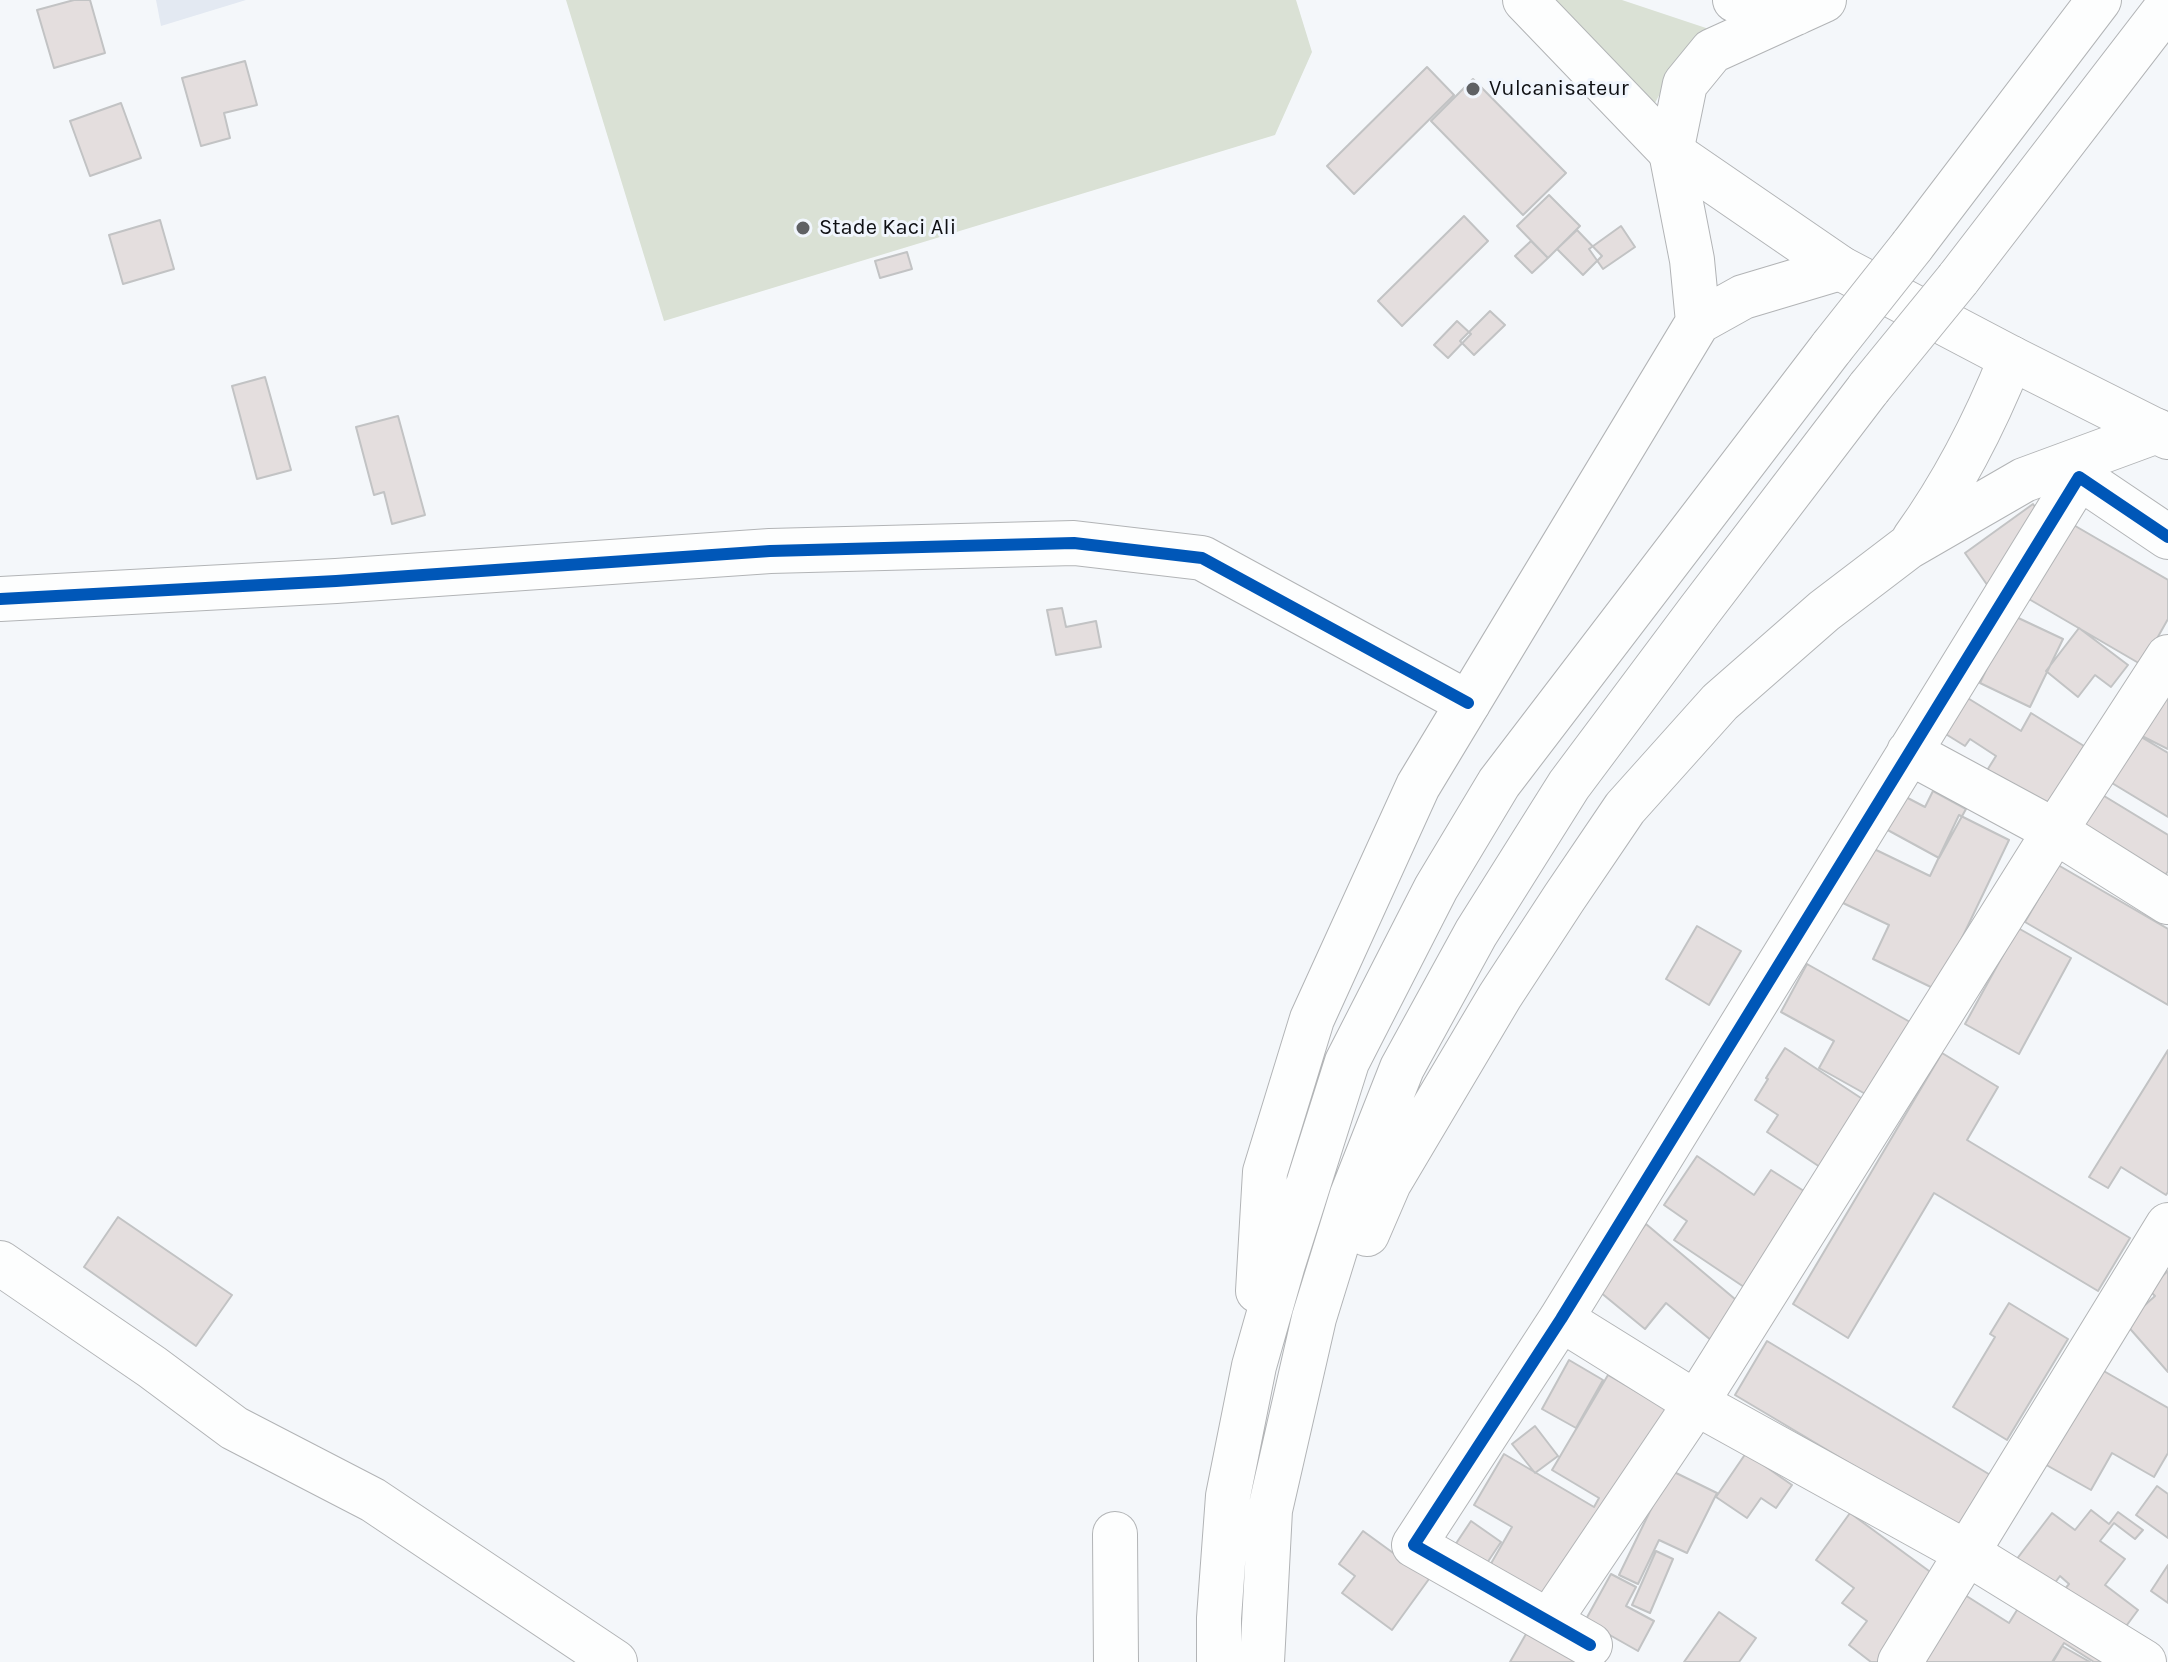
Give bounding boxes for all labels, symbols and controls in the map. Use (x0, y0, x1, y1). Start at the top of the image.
place label: Vulcanisateur (1489, 76, 1629, 102)
marker: Vulcanisateur (1464, 80, 1482, 98)
place label: Stade Kaci Ali (819, 215, 956, 241)
marker: Stade Kaci Ali (794, 219, 812, 237)

